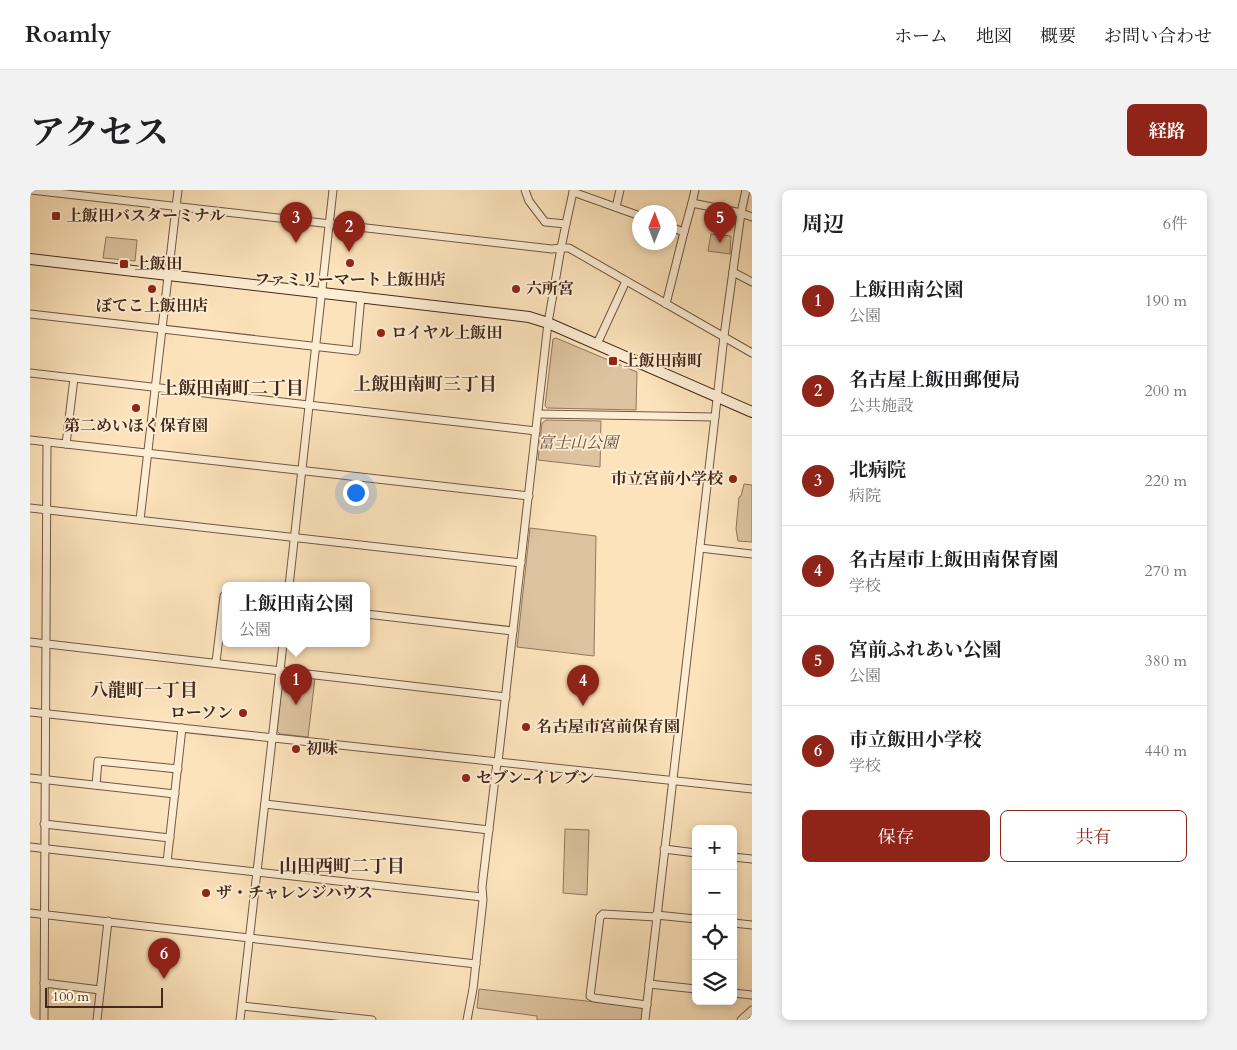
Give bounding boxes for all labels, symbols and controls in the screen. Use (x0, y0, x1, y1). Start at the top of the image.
text: Roamly (25, 18, 111, 51)
text: ホーム (894, 24, 948, 49)
text: 地図 (976, 24, 1012, 49)
text: 概要 (1040, 24, 1076, 49)
text: お問い合わせ (1104, 24, 1212, 49)
button: 経路 (1127, 104, 1207, 156)
text: アクセス (30, 109, 169, 157)
pin: 3 (280, 202, 312, 243)
pin: 5 (704, 202, 736, 243)
place label: 上飯田バスターミナル (66, 205, 225, 227)
north arrow (632, 205, 677, 250)
marker: 上飯田バスターミナル (50, 210, 62, 222)
text: 周辺 (802, 210, 844, 239)
pin: 2 (333, 211, 365, 252)
text: 6件 (1163, 213, 1187, 235)
place label: 上飯田 (134, 253, 182, 275)
marker: ファミリーマート上飯田店 (344, 257, 356, 269)
marker: 上飯田 (118, 258, 130, 270)
place label: ファミリーマート上飯田店 (254, 269, 446, 291)
text: 上飯田南公園 (849, 277, 963, 303)
place label: 六所宮 (526, 278, 574, 300)
marker: ぼてこ上飯田店 (146, 283, 158, 295)
marker: 六所宮 (510, 283, 522, 295)
text: 1 (814, 290, 822, 312)
text: 190 m (1145, 290, 1187, 312)
place label: ぼてこ上飯田店 (96, 295, 208, 317)
text: 公園 (849, 305, 881, 327)
place label: ロイヤル上飯田 (391, 322, 502, 344)
marker: ロイヤル上飯田 (375, 327, 387, 339)
place label: 上飯田南町 (623, 350, 703, 372)
marker: 上飯田南町 (607, 355, 619, 367)
text: 名古屋上飯田郵便局 (849, 367, 1020, 393)
district label: 上飯田南町三丁目 (353, 372, 497, 397)
district label: 上飯田南町二丁目 (160, 376, 304, 401)
text: 2 (814, 380, 822, 402)
text: 200 m (1145, 380, 1187, 402)
text: 公共施設 (849, 395, 913, 417)
marker: 第二めいほく保育園 (130, 402, 142, 414)
place label: 第二めいほく保育園 (64, 415, 208, 437)
park label: 富士山公園 (538, 432, 621, 454)
text: 北病院 (849, 457, 906, 483)
place label: 市立宮前小学校 (611, 468, 724, 490)
text: 3 (814, 470, 822, 492)
text: 220 m (1145, 470, 1187, 492)
marker: 市立宮前小学校 (727, 473, 739, 485)
your location (343, 480, 369, 506)
text: 病院 (849, 485, 881, 507)
text: 名古屋市上飯田南保育園 (849, 547, 1058, 573)
text: 4 (814, 560, 822, 582)
text: 270 m (1145, 560, 1187, 582)
text: 学校 (849, 575, 881, 597)
popup (222, 582, 370, 647)
text: 上飯田南公園 (239, 591, 353, 617)
text: 公園 (239, 619, 271, 641)
text: 宮前ふれあい公園 (849, 637, 1001, 663)
text: 5 (814, 650, 822, 672)
text: 380 m (1145, 650, 1187, 672)
pin: 1 (280, 664, 312, 705)
pin: 4 (567, 665, 599, 706)
text: 公園 (849, 665, 881, 687)
district label: 八龍町一丁目 (90, 678, 198, 703)
place label: ローソン (170, 702, 233, 724)
marker: ローソン (237, 707, 249, 719)
place label: 名古屋市宮前保育園 (536, 716, 680, 738)
marker: 名古屋市宮前保育園 (520, 721, 532, 733)
text: 市立飯田小学校 (849, 727, 982, 753)
place label: 初味 (306, 738, 338, 760)
text: 6 (814, 740, 822, 762)
text: 440 m (1145, 740, 1187, 762)
marker: 初味 (290, 743, 302, 755)
text: 学校 (849, 755, 881, 777)
place label: セブン-イレブン (476, 767, 594, 789)
marker: セブン-イレブン (460, 772, 472, 784)
button: 保存 (802, 810, 990, 862)
button: 共有 (1000, 810, 1187, 862)
map controls (692, 825, 737, 1005)
button: + (692, 825, 737, 870)
district label: 山田西町二丁目 (279, 854, 405, 879)
button: − (692, 870, 737, 915)
place label: ザ・チャレンジハウス (216, 882, 373, 904)
marker: ザ・チャレンジハウス (200, 887, 212, 899)
button: locate (692, 915, 737, 960)
pin: 6 (148, 938, 180, 979)
button: layers (692, 960, 737, 1005)
scale bar (45, 985, 162, 1008)
text: 100 m (52, 987, 89, 1006)

